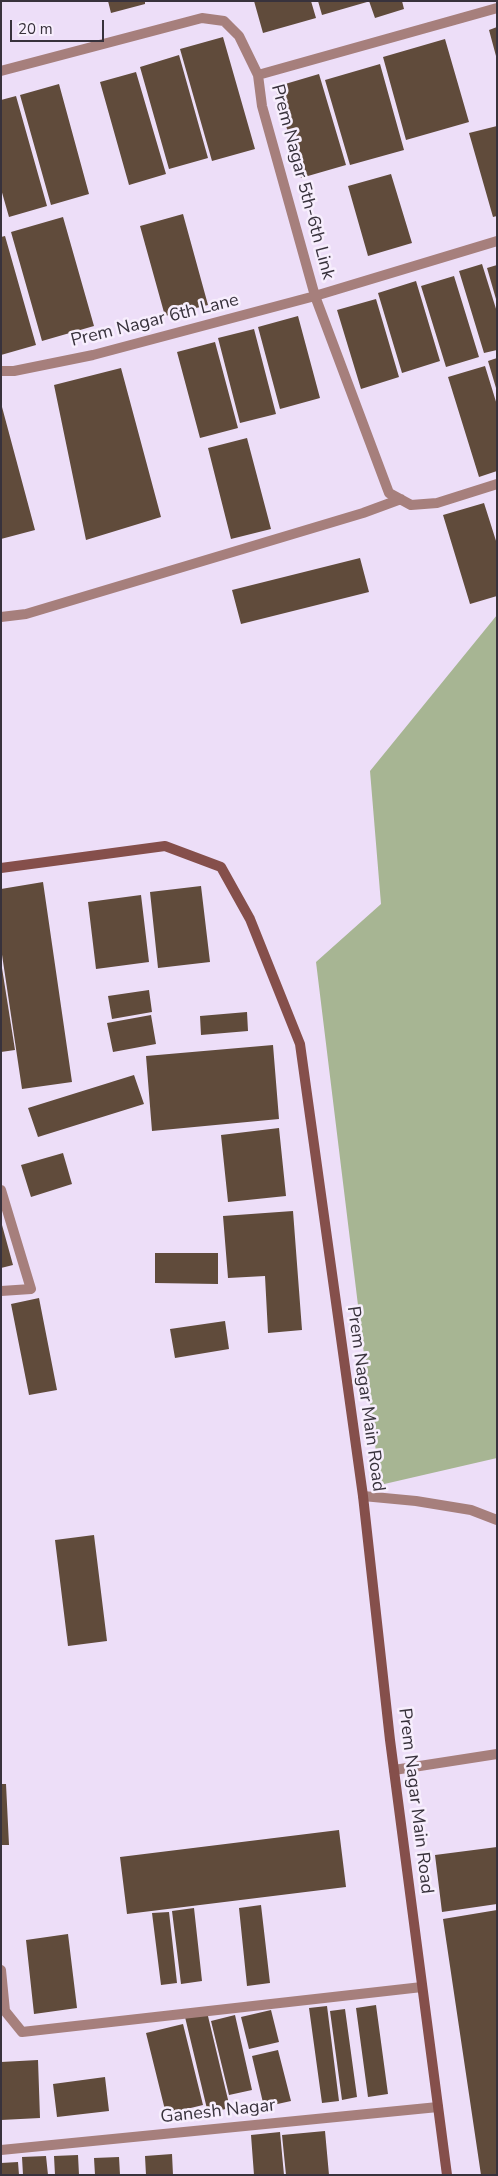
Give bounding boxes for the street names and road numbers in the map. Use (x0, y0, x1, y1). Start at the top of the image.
street label: Prem Nagar 5th-6th Link (266, 82, 338, 282)
street label: Prem Nagar 6th Lane (69, 290, 241, 352)
street label: Prem Nagar Main Road (341, 1305, 389, 1493)
street label: Prem Nagar Main Road (393, 1707, 437, 1895)
street label: Ganesh Nagar (160, 2095, 276, 2129)

